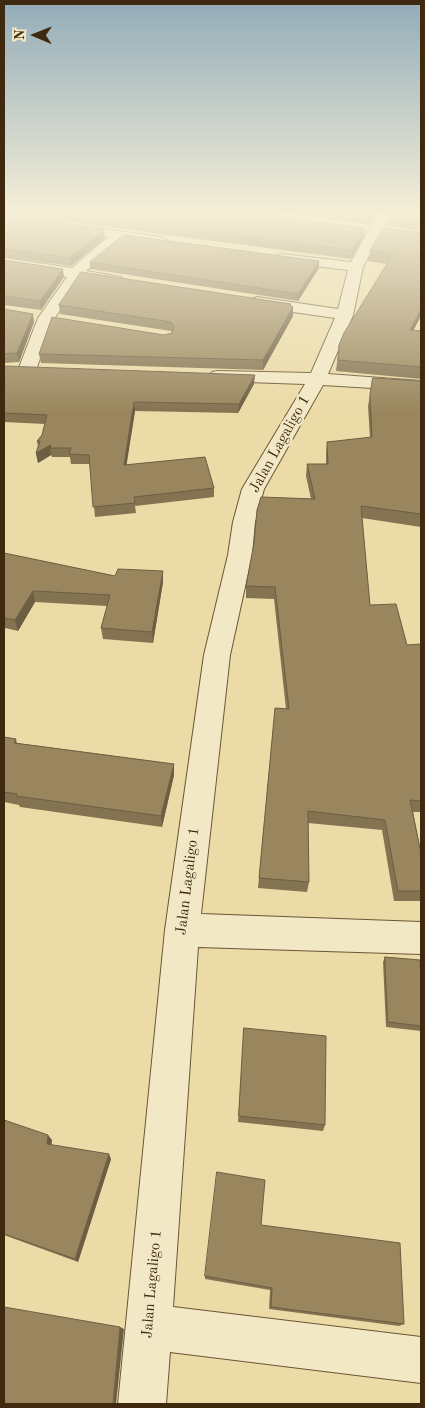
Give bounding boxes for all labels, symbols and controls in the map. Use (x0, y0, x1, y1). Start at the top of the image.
north arrow (10, 10, 60, 60)
text: N (13, 29, 27, 40)
street label: Jalan Lagaligo 1 (246, 392, 314, 496)
street label: Jalan Lagaligo 1 (172, 826, 204, 936)
street label: Jalan Lagaligo 1 (138, 1229, 166, 1339)

